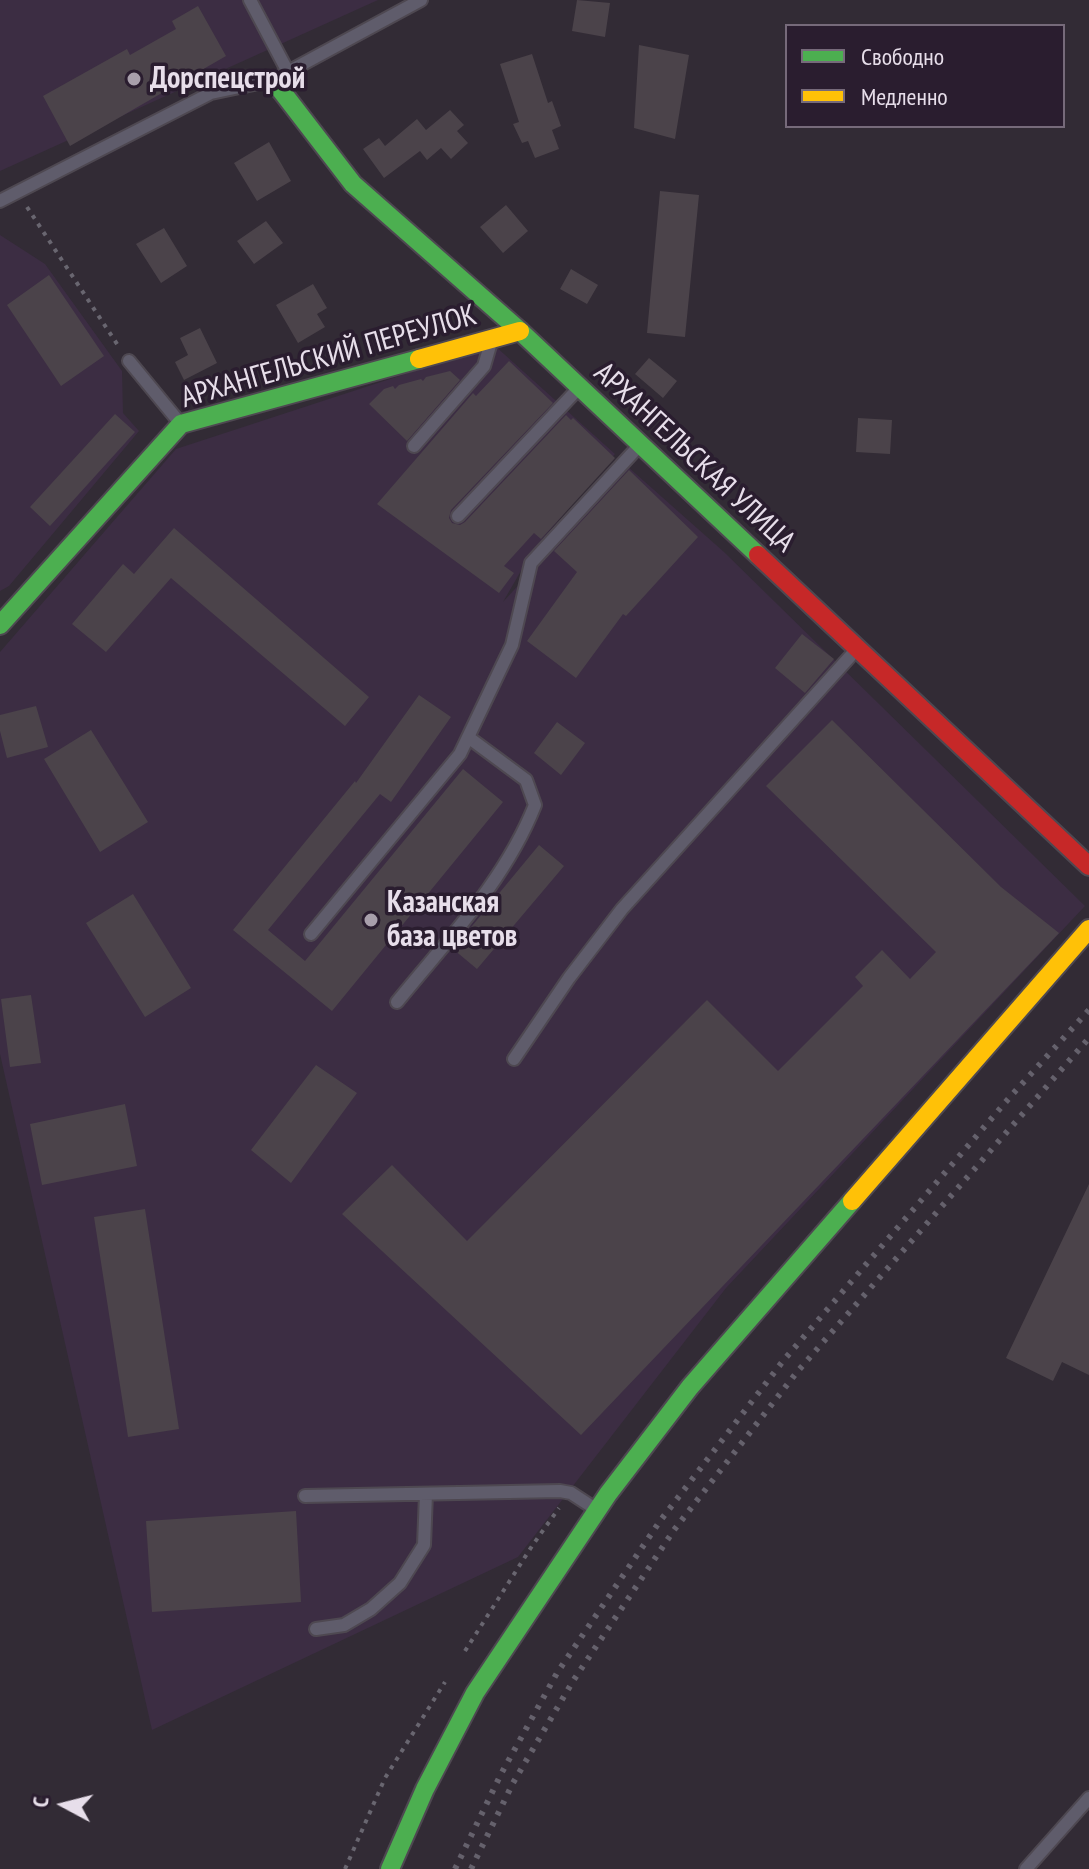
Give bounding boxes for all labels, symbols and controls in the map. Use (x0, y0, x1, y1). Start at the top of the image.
legend (785, 24, 1065, 128)
text: Свободно (861, 41, 944, 72)
place label: Дорспецстрой (150, 61, 305, 97)
marker: Дорспецстрой (125, 70, 143, 88)
text: Медленно (861, 81, 948, 112)
street label: АРХАНГЕЛЬСКИЙ ПЕРЕУЛОК (177, 298, 481, 416)
street label: АРХАНГЕЛЬСКАЯ УЛИЦА (586, 356, 802, 560)
place label: Казанская база цветов (387, 885, 517, 956)
marker: Казанская база цветов (362, 911, 380, 929)
north arrow (24, 1765, 104, 1845)
text: С (26, 1795, 55, 1809)

